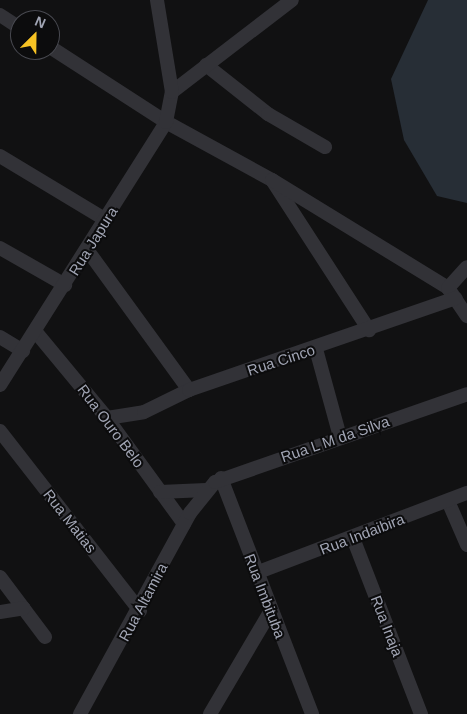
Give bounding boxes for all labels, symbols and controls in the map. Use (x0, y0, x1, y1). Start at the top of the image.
north arrow (10, 10, 60, 60)
text: N (33, 13, 48, 31)
street label: Rua Japura (65, 203, 121, 279)
street label: Rua Cinco (245, 341, 317, 379)
street label: Rua Ouro Belo (74, 381, 148, 471)
street label: Rua L M da Silva (278, 412, 392, 466)
street label: Rua Matias (40, 486, 100, 556)
street label: Rua Indaibira (317, 510, 407, 558)
street label: Rua Imbituba (241, 551, 289, 641)
street label: Rua Altamira (115, 560, 171, 644)
street label: Rua Inaja (367, 593, 407, 659)

